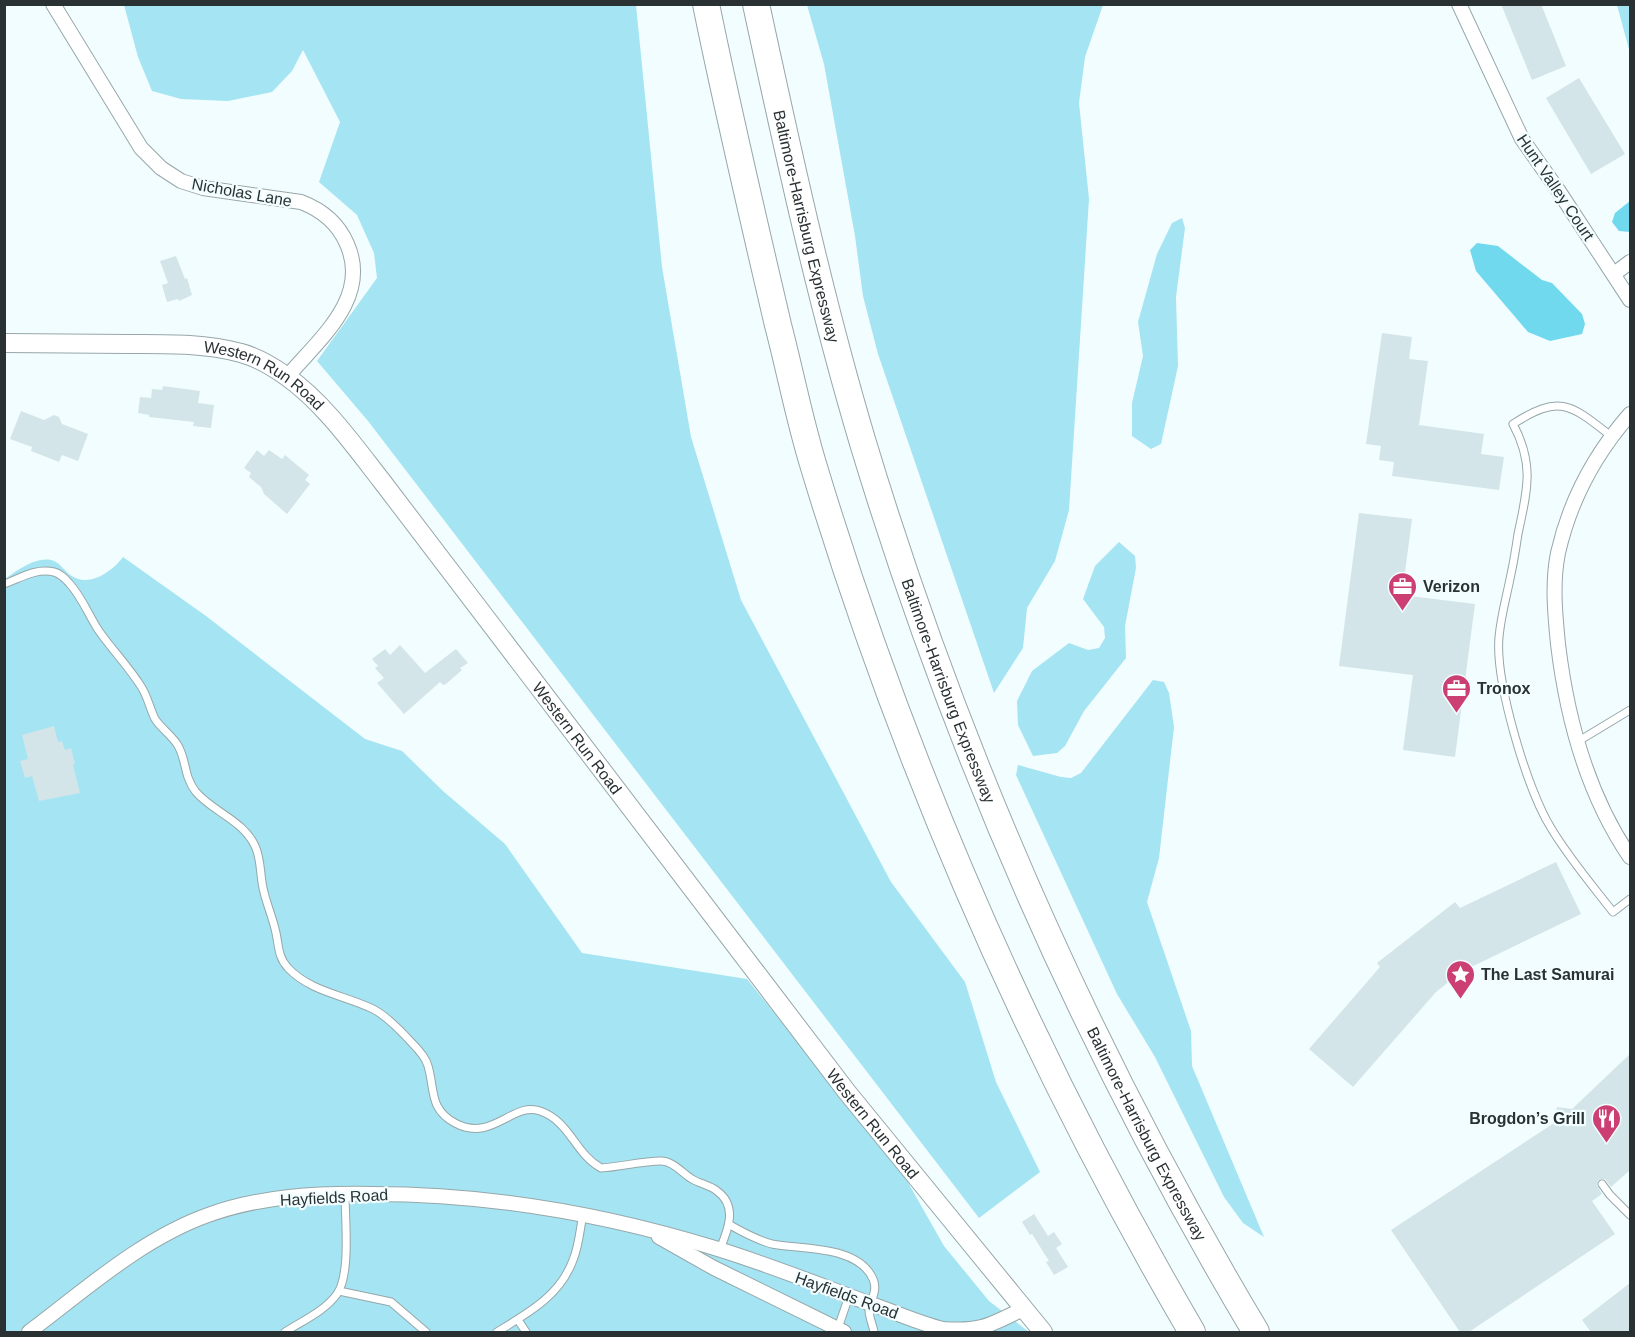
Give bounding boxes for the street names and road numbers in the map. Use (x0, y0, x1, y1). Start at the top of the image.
street label: Baltimore-Harrisburg Expressway (770, 109, 842, 344)
street label: Hunt Valley Court (1514, 131, 1598, 244)
street label: Nicholas Lane (191, 175, 293, 210)
street label: Western Run Road (203, 338, 327, 414)
street label: Baltimore-Harrisburg Expressway (898, 576, 998, 805)
street label: Western Run Road (529, 679, 625, 797)
street label: Baltimore-Harrisburg Expressway (1084, 1024, 1209, 1244)
street label: Western Run Road (823, 1066, 922, 1182)
street label: Hayfields Road (279, 1186, 389, 1209)
street label: Hayfields Road (793, 1269, 901, 1322)

